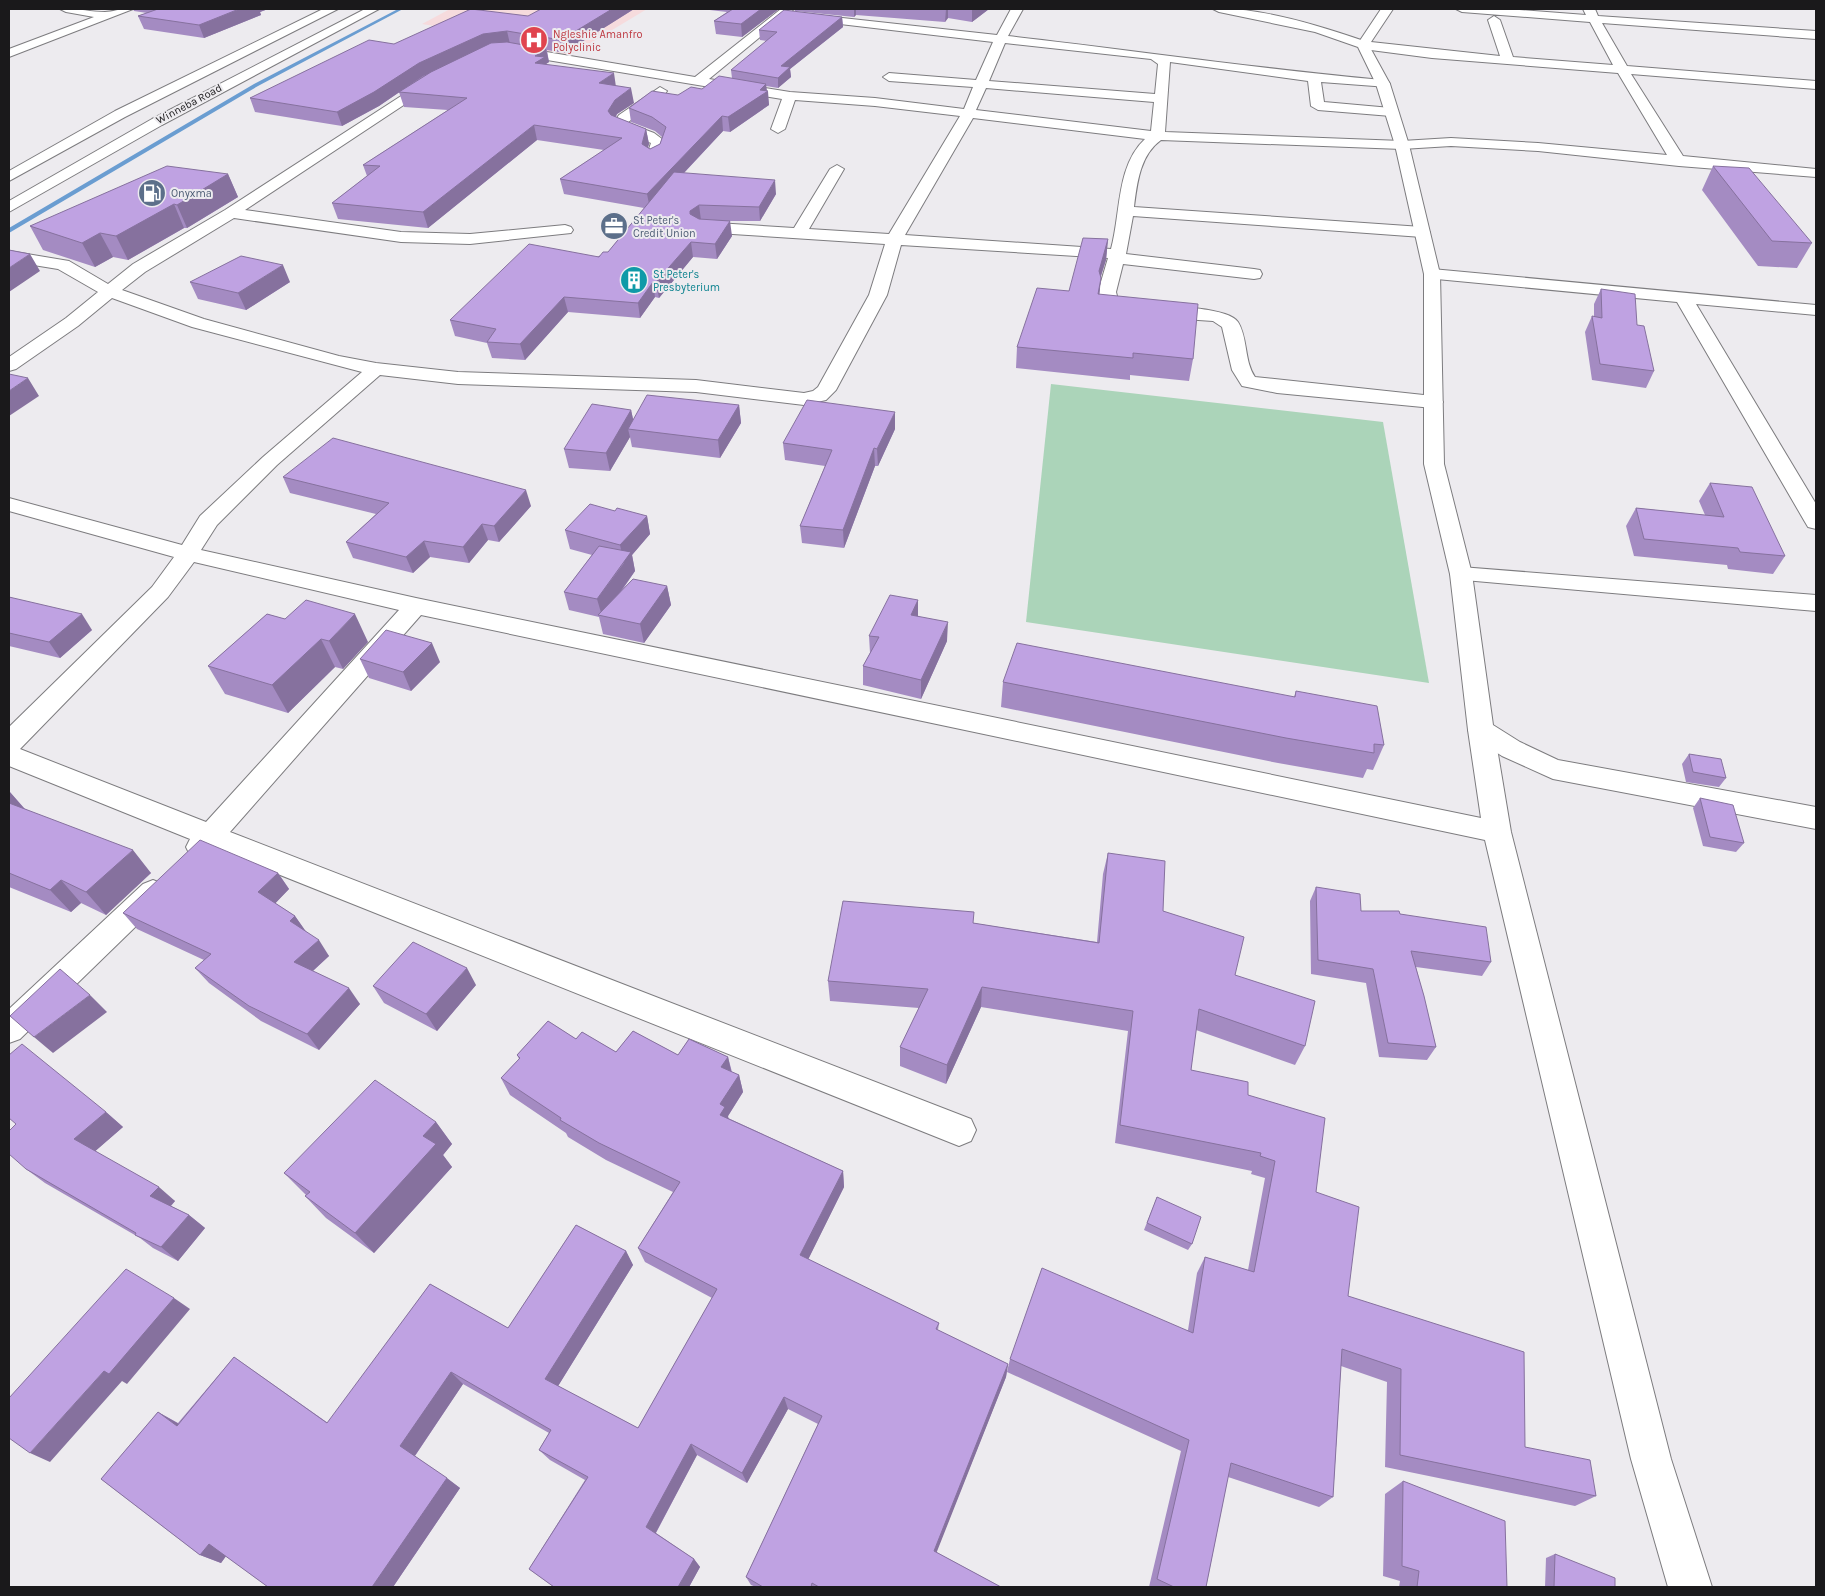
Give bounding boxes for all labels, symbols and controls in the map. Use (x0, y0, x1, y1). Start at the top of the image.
hospital icon: Ngleshie Amanfro Polyclinic (519, 25, 549, 55)
place label: Ngleshie Amanfro Polyclinic (553, 28, 642, 54)
street label: Winneba Road (154, 81, 224, 127)
fuel station icon: Onyxma (137, 178, 167, 208)
place label: Onyxma (171, 187, 212, 200)
office icon: St Peter's Credit Union (599, 211, 629, 241)
place label: St Peter's Credit Union (633, 214, 696, 240)
building icon: St Peter's Presbyterium (619, 265, 649, 295)
place label: St Peter's Presbyterium (653, 268, 720, 294)

